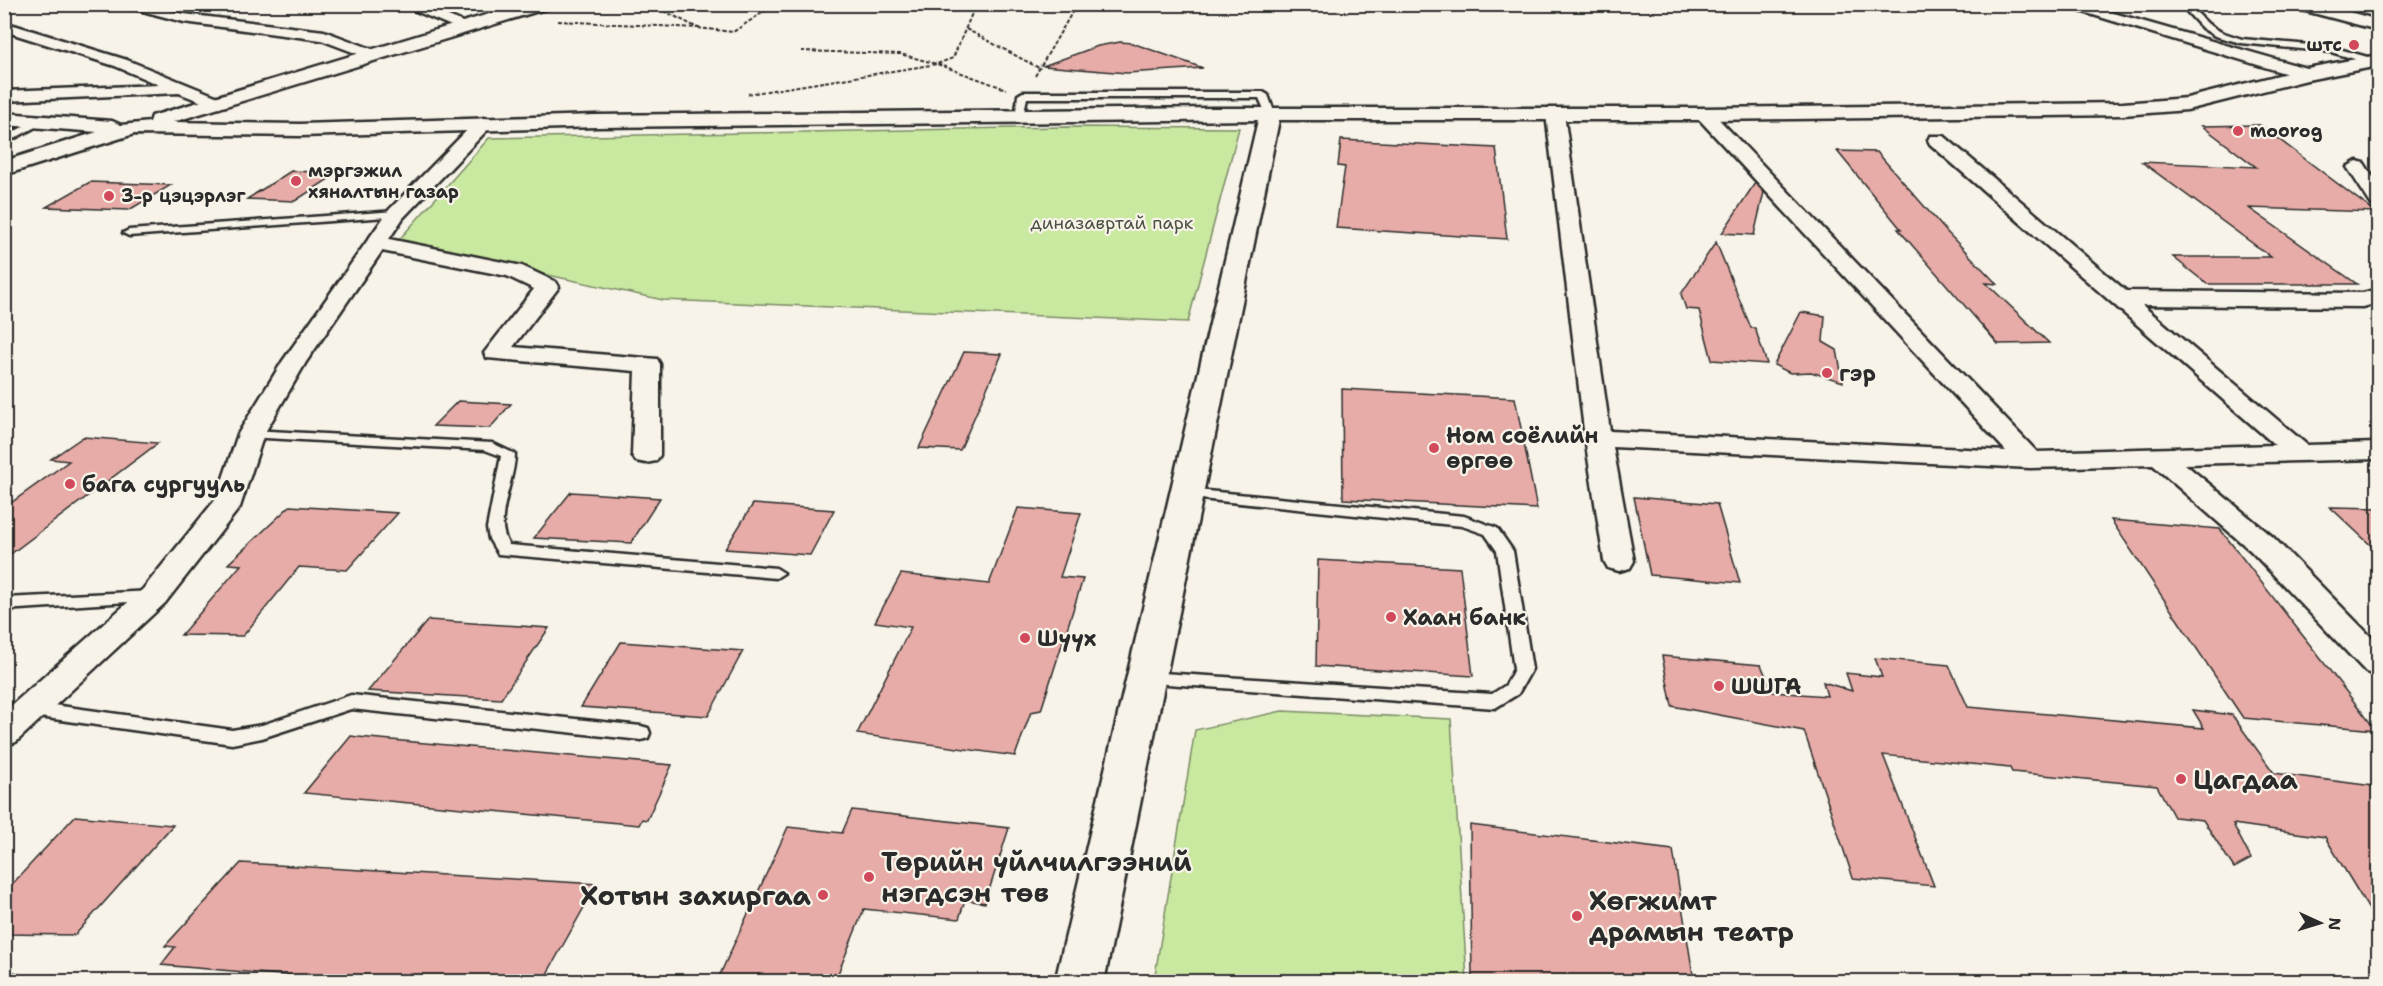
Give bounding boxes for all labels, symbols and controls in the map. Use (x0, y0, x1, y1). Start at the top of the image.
place label: штс (2306, 33, 2342, 57)
marker: штс (2347, 38, 2361, 52)
place label: moorog (2250, 119, 2323, 143)
marker: moorog (2231, 124, 2245, 138)
place label: мэргэжил хяналтын газар (308, 159, 459, 204)
marker: мэргэжил хяналтын газар (289, 174, 303, 188)
place label: 3-р цэцэрлэг (121, 184, 246, 208)
marker: 3-р цэцэрлэг (102, 189, 116, 203)
park label: диназавртай парк (1031, 211, 1194, 235)
place label: гэр (1839, 359, 1876, 388)
marker: гэр (1820, 366, 1834, 380)
place label: Ном соёлийн өргөө (1446, 421, 1599, 475)
marker: Ном соёлийн өргөө (1427, 441, 1441, 455)
place label: бага сургууль (82, 470, 245, 499)
marker: бага сургууль (63, 477, 77, 491)
place label: Хаан банк (1403, 603, 1526, 632)
marker: Хаан банк (1384, 610, 1398, 624)
place label: Шүүх (1037, 624, 1097, 653)
marker: Шүүх (1018, 631, 1032, 645)
place label: ШШГА (1731, 672, 1802, 701)
marker: ШШГА (1712, 679, 1726, 693)
place label: Цагдаа (2193, 761, 2298, 798)
marker: Цагдаа (2174, 772, 2188, 786)
place label: Төрийн үйлчилгээний нэгдсэн төв (881, 843, 1192, 911)
marker: Төрийн үйлчилгээний нэгдсэн төв (862, 870, 876, 884)
place label: Хотын захиргаа (580, 877, 812, 914)
place label: Хөгжимт драмын театр (1589, 882, 1794, 950)
marker: Хотын захиргаа (816, 888, 830, 902)
north arrow (2290, 893, 2350, 953)
marker: Хөгжимт драмын театр (1570, 909, 1584, 923)
text: N (2324, 917, 2345, 931)

